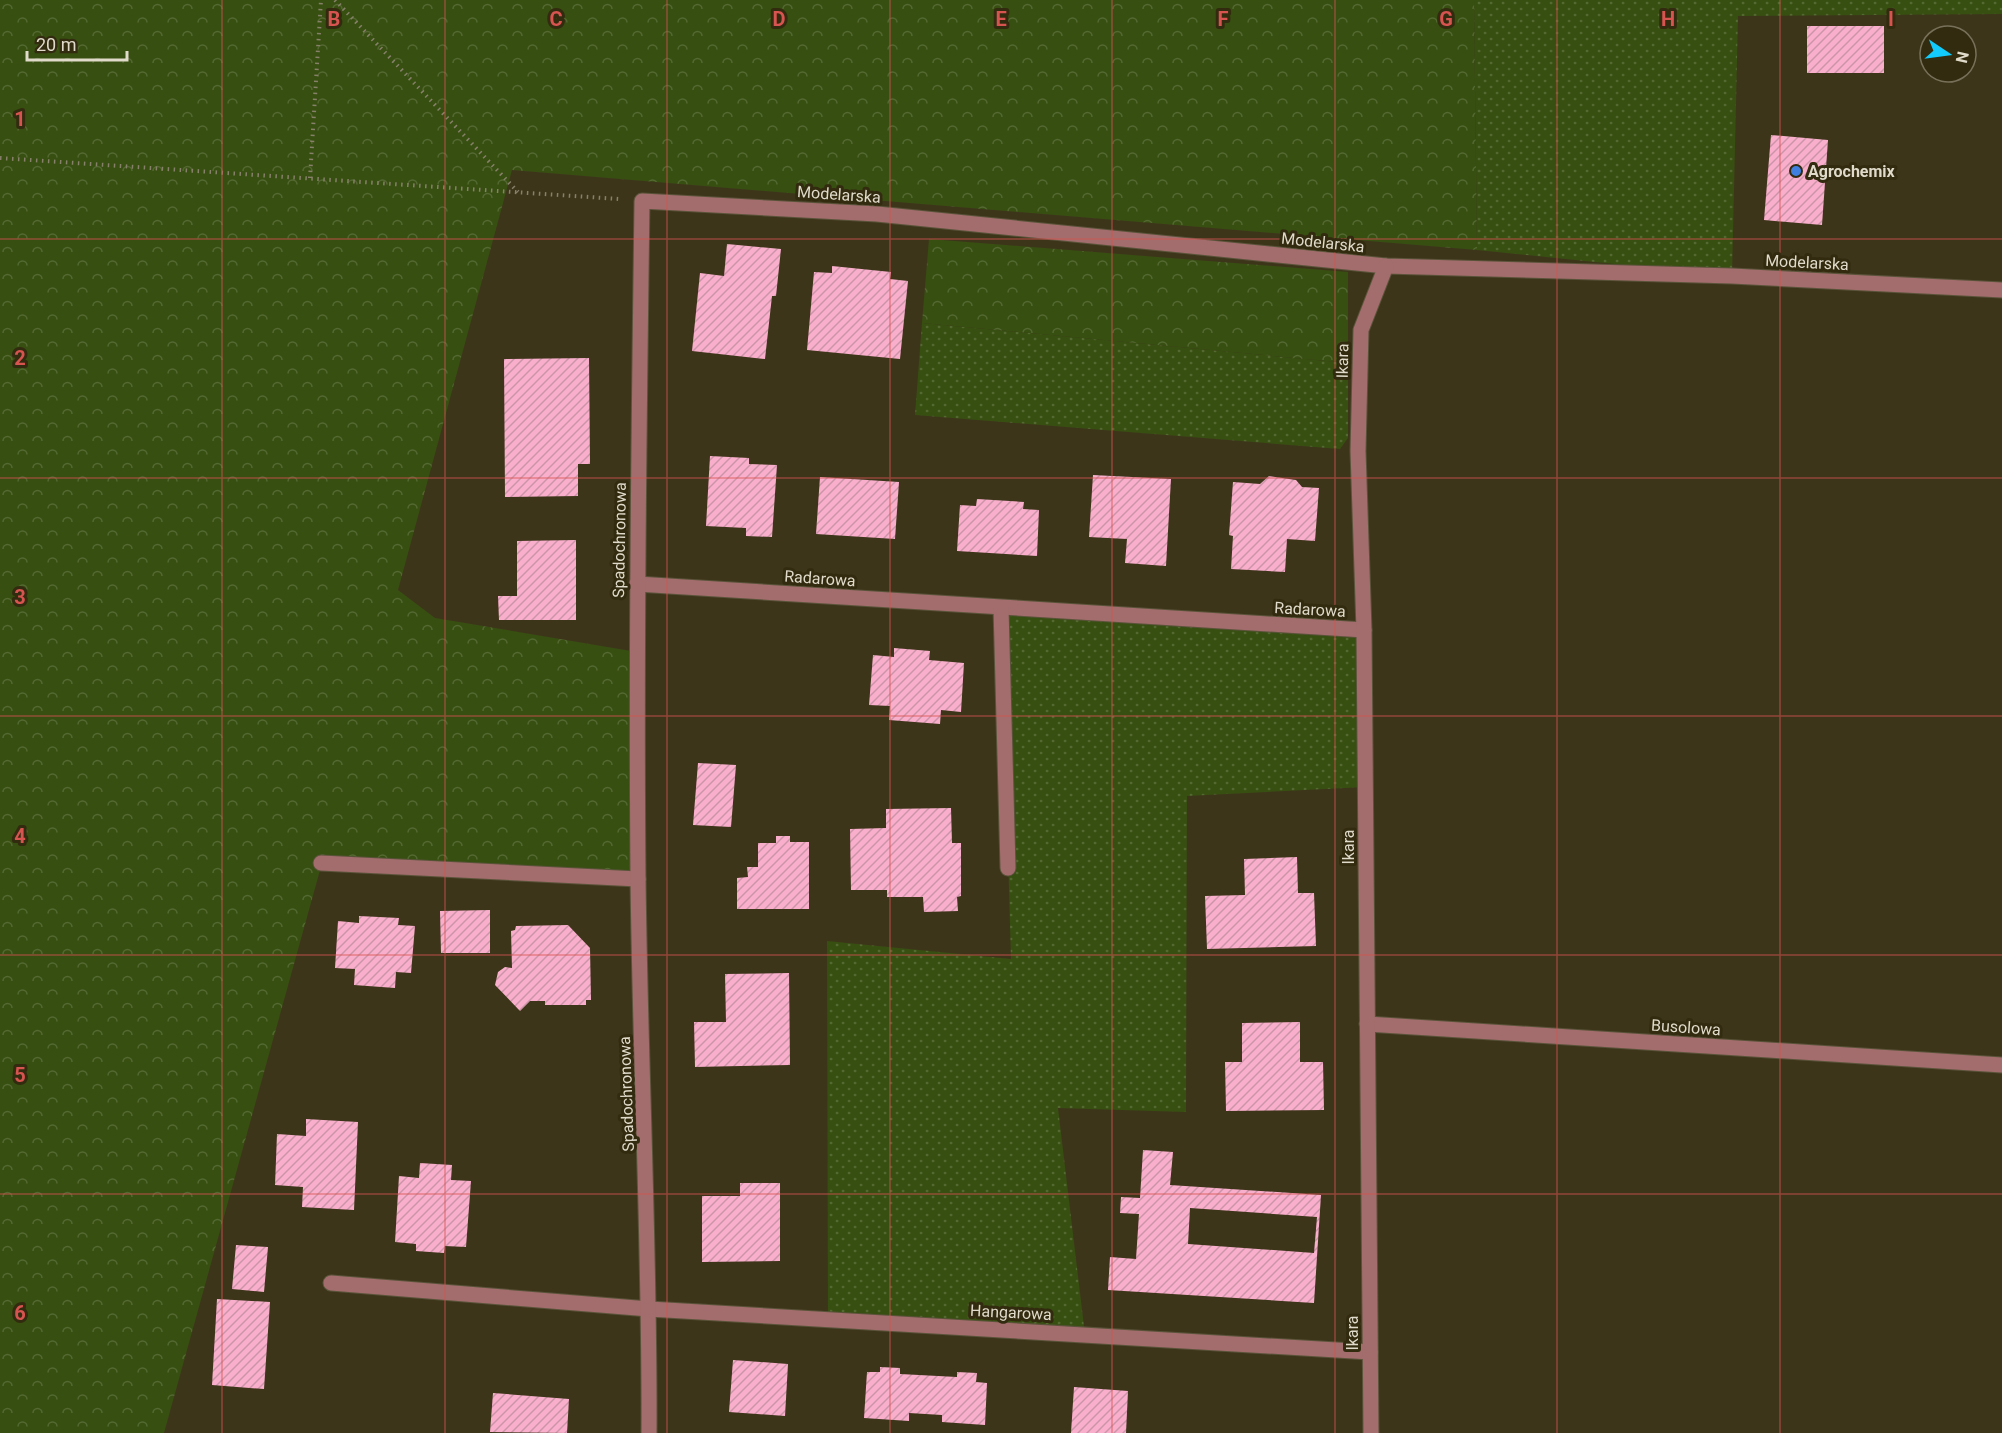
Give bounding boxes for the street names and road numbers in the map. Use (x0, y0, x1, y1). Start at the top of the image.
street label: Modelarska (797, 182, 881, 207)
street label: Modelarska (1280, 229, 1366, 256)
street label: Modelarska (1765, 251, 1849, 274)
street label: Ikara (1333, 343, 1352, 379)
street label: Spadochronowa (609, 482, 630, 598)
street label: Radarowa (784, 567, 856, 590)
street label: Radarowa (1274, 598, 1346, 621)
street label: Ikara (1339, 830, 1358, 864)
street label: Busolowa (1650, 1016, 1722, 1039)
street label: Spadochronowa (615, 1036, 638, 1152)
street label: Hangarowa (970, 1301, 1052, 1324)
street label: Ikara (1343, 1316, 1362, 1350)

